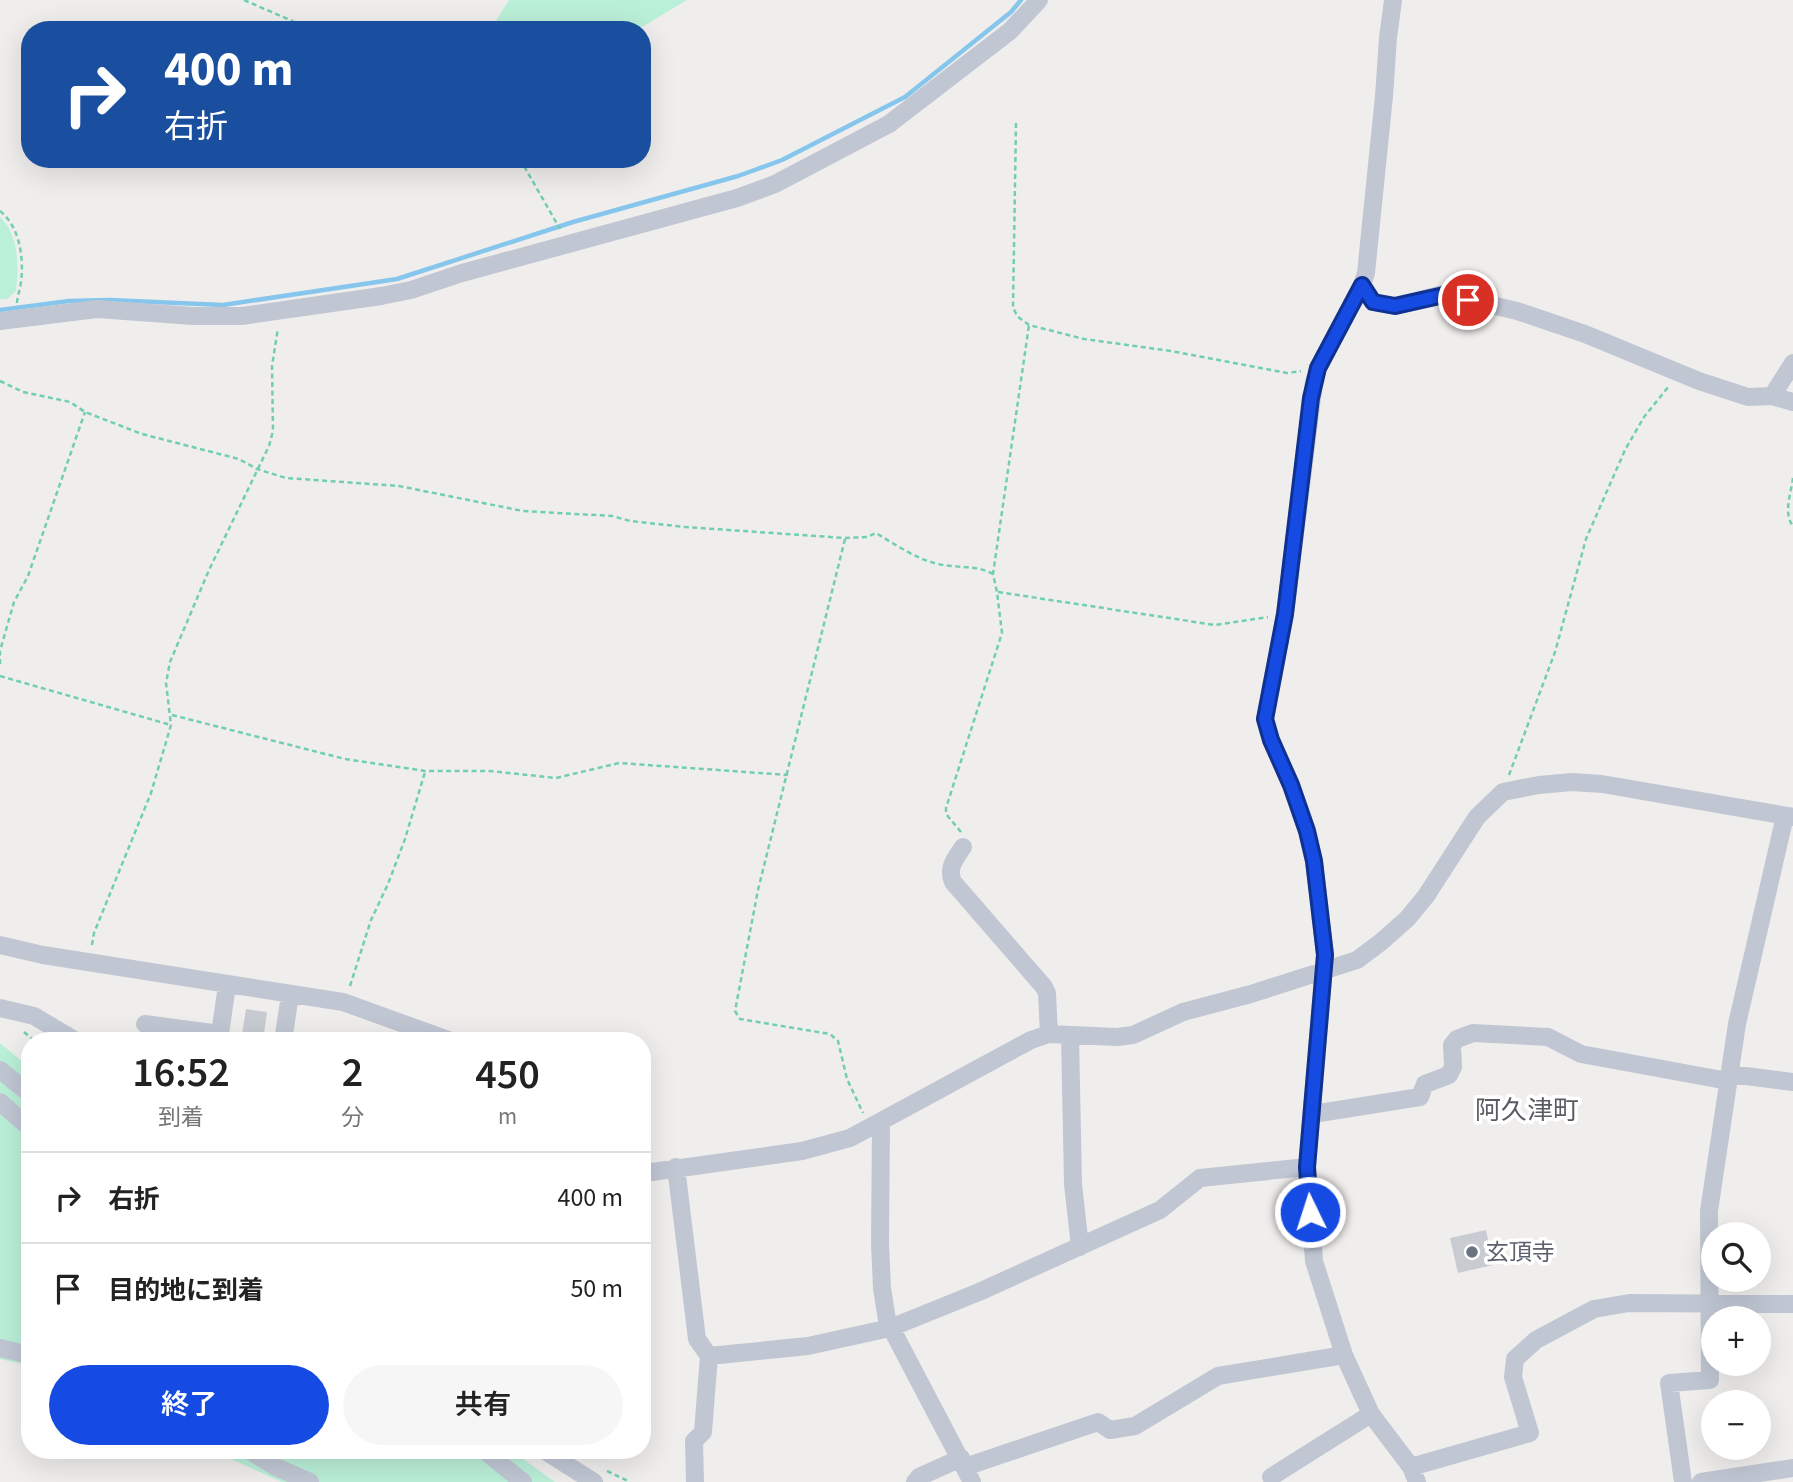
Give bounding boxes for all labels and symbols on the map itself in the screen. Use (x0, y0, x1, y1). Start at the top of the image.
pin (1438, 270, 1498, 330)
district label: 阿久津町 (1475, 1092, 1579, 1129)
position arrow (1273, 1175, 1347, 1249)
place label: 玄頂寺 (1486, 1236, 1555, 1269)
marker: 玄頂寺 (1464, 1244, 1480, 1260)

